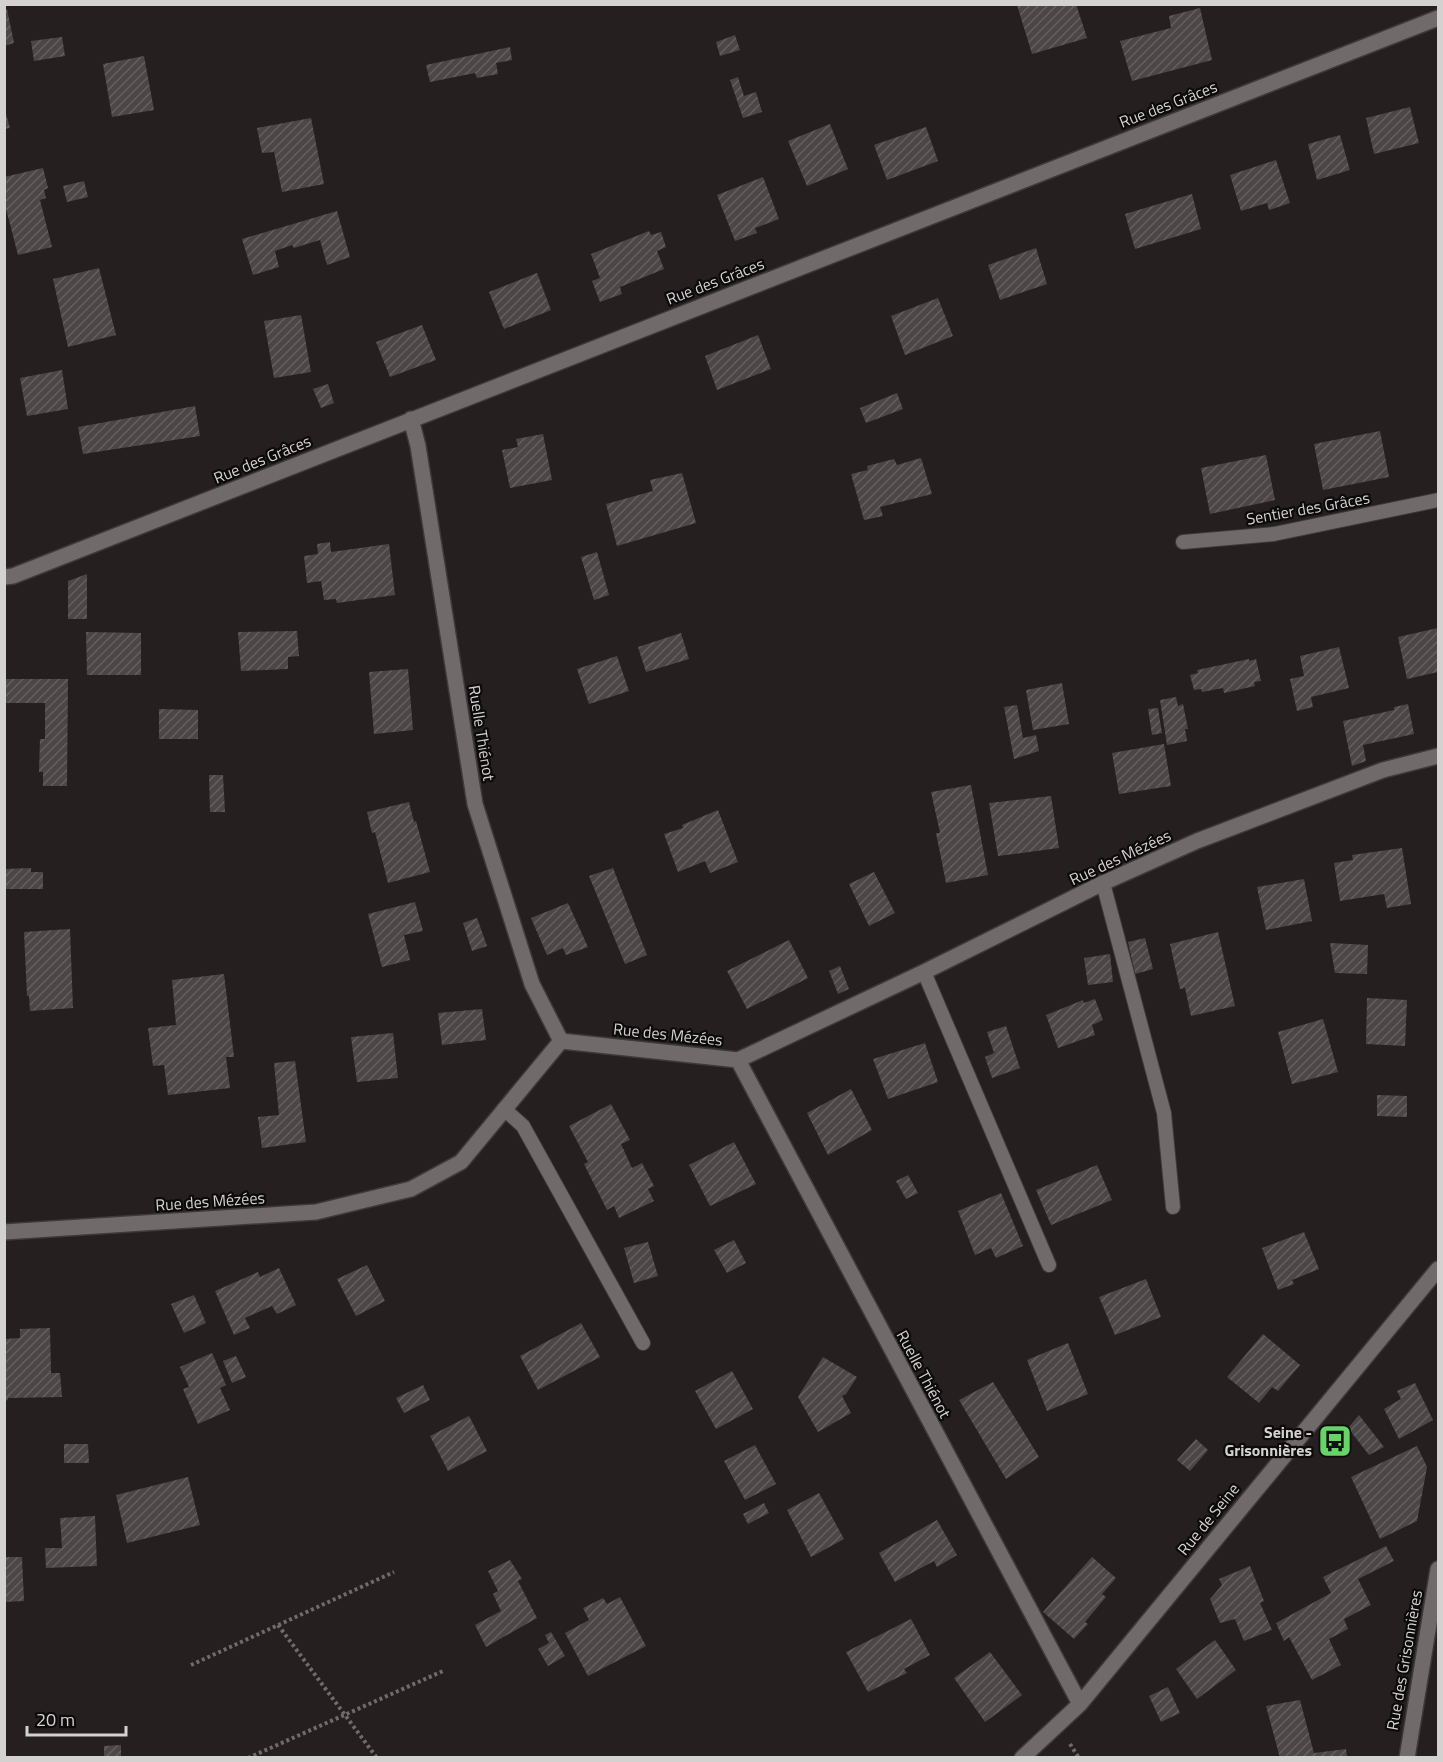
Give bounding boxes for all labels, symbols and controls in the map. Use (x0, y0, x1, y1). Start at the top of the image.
street label: Rue des Grâces (1116, 74, 1220, 134)
street label: Rue des Grâces (663, 251, 767, 311)
street label: Rue des Grâces (210, 429, 314, 489)
street label: Sentier des Grâces (1244, 485, 1372, 531)
street label: Ruelle Thiénot (463, 683, 501, 783)
street label: Rue des Mézées (1065, 823, 1175, 891)
street label: Rue des Mézées (612, 1016, 724, 1052)
street label: Rue des Mézées (154, 1185, 266, 1217)
street label: Ruelle Thiénot (891, 1326, 957, 1423)
place label: Seine - Grisonnières (1224, 1420, 1312, 1462)
bus stop icon: Seine - Grisonnières (1317, 1423, 1353, 1459)
street label: Rue de Seine (1171, 1478, 1245, 1560)
street label: Rue des Grisonnières (1380, 1588, 1428, 1732)
scale bar (27, 1699, 126, 1737)
text: 20 m (36, 1706, 75, 1733)

